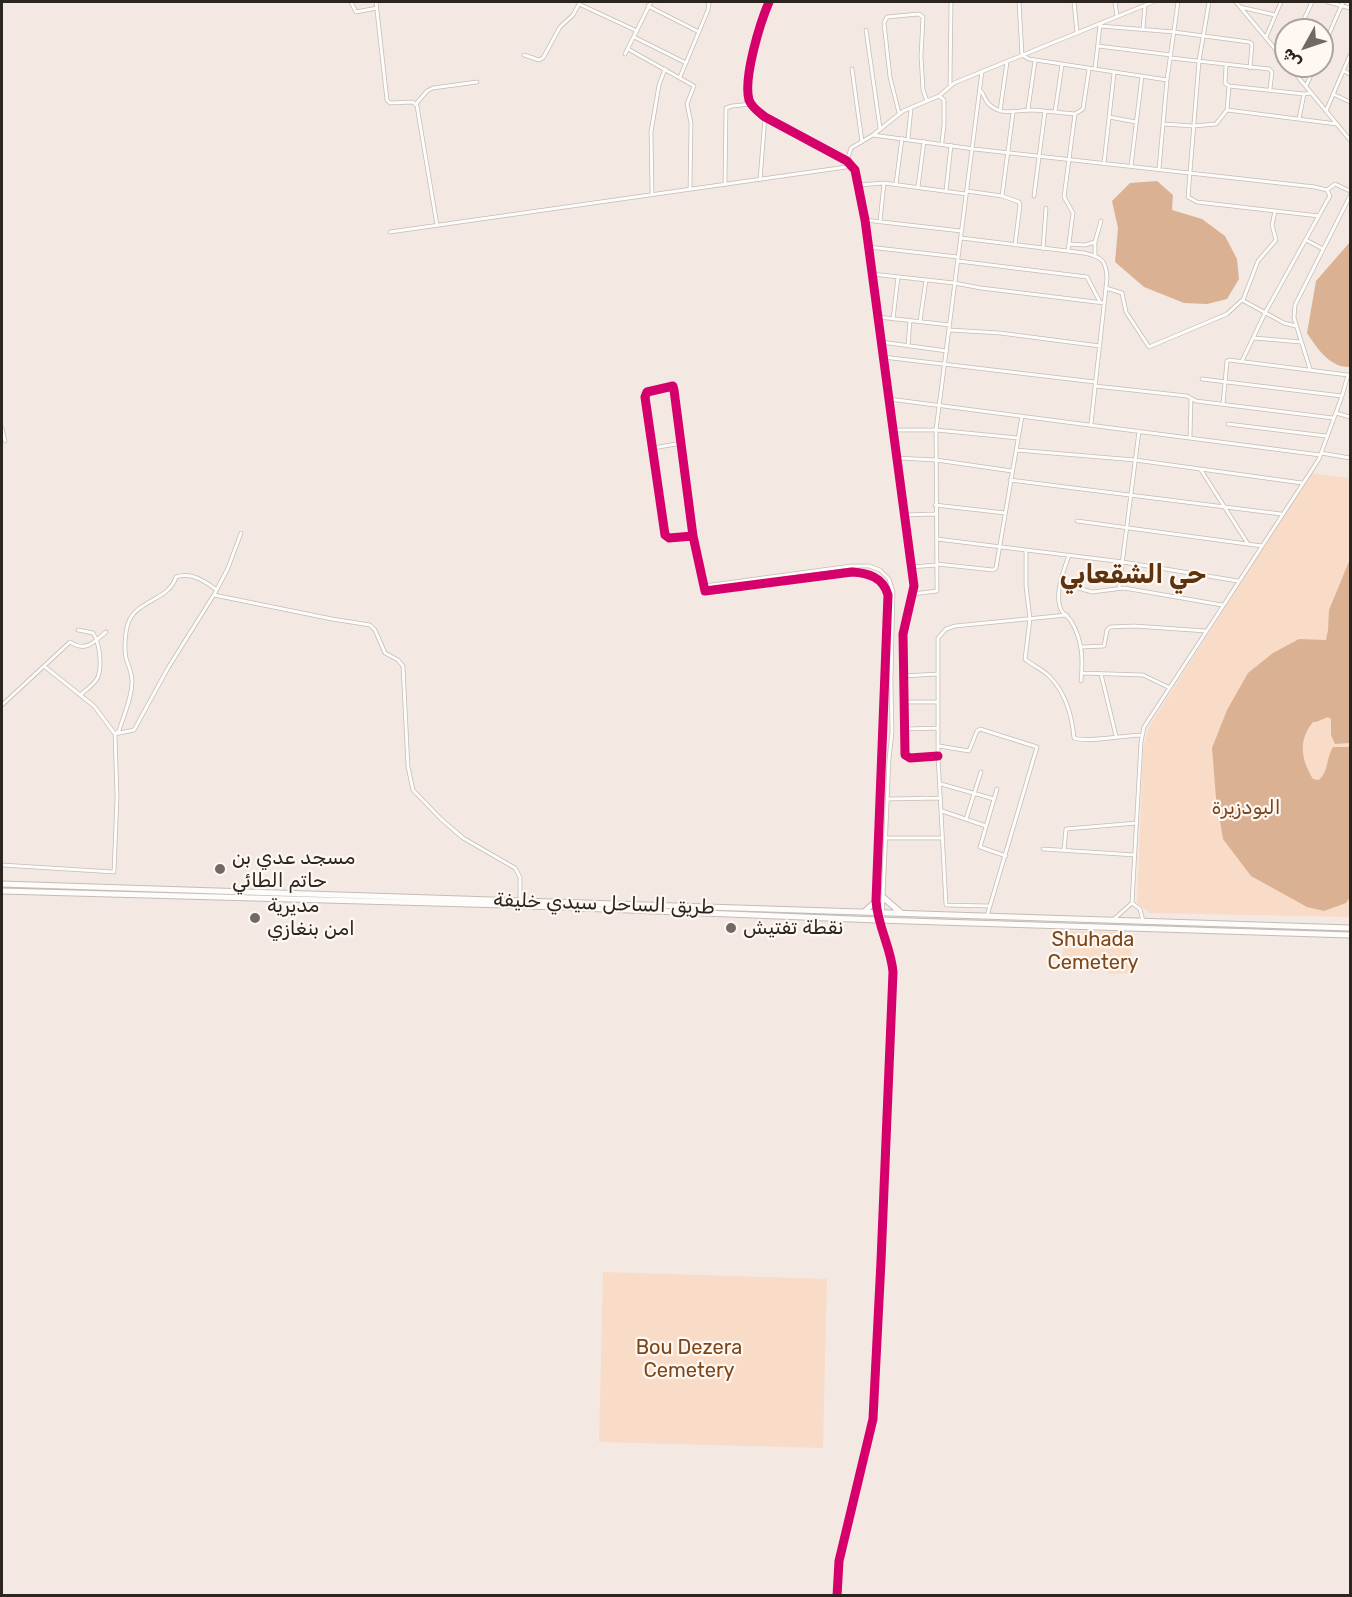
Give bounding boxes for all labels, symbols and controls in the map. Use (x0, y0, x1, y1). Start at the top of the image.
north arrow (1274, 18, 1334, 78)
text: ش (1278, 45, 1305, 72)
district label: حي الشقعابي (1060, 559, 1206, 591)
park label: البودزيرة (1212, 796, 1280, 820)
place label: مسجد عدي بن حاتم الطائي (232, 846, 355, 893)
marker: مسجد عدي بن حاتم الطائي (213, 862, 227, 876)
street label: طريق الساحل سيدي خليفة (493, 888, 715, 920)
place label: مديرية امن بنغازي (267, 894, 355, 941)
marker: مديرية امن بنغازي (248, 911, 262, 925)
place label: نقطة تفتيش (743, 916, 844, 940)
marker: نقطة تفتيش (724, 921, 738, 935)
park label: Shuhada Cemetery (1047, 928, 1139, 975)
park label: Bou Dezera Cemetery (636, 1336, 742, 1383)

